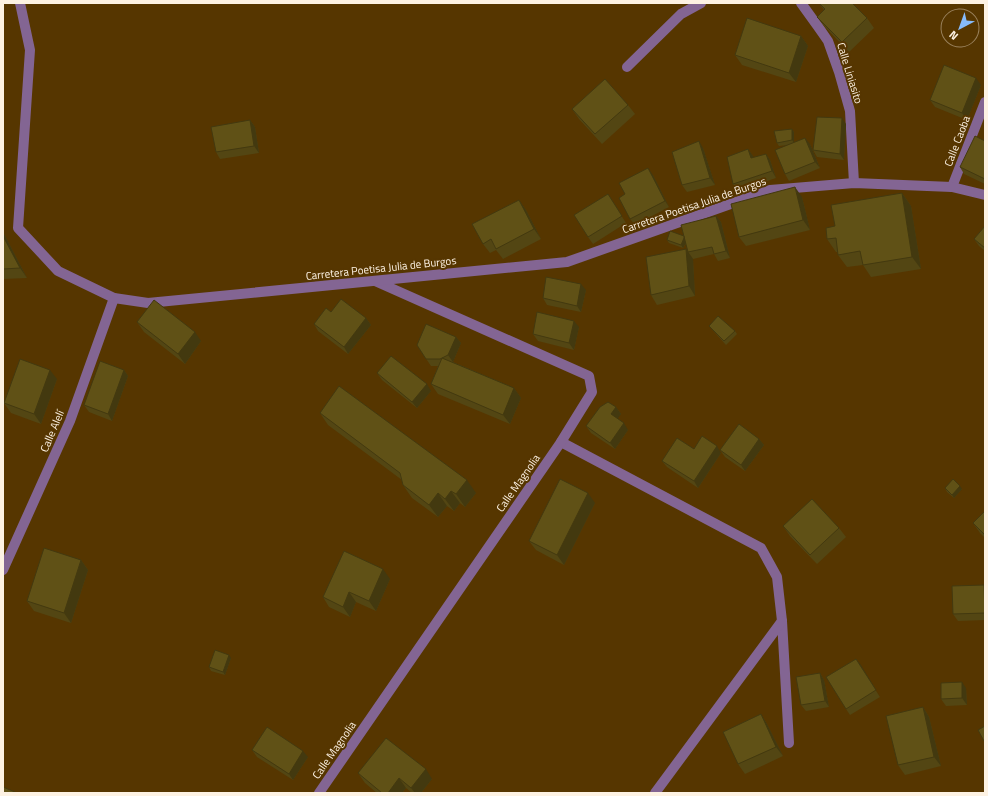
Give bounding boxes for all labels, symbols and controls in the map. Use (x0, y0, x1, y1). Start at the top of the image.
north arrow (940, 8, 980, 48)
text: N (945, 27, 962, 44)
street label: Calle Liniasito (833, 40, 867, 106)
street label: Calle Caoba (940, 113, 974, 169)
street label: Carretera Poetisa Julia de Burgos (620, 173, 768, 237)
street label: Carretera Poetisa Julia de Burgos (305, 252, 457, 284)
street label: Calle Alelí (36, 406, 69, 454)
street label: Calle Magnolia (492, 451, 544, 515)
street label: Calle Magnolia (308, 718, 360, 782)

